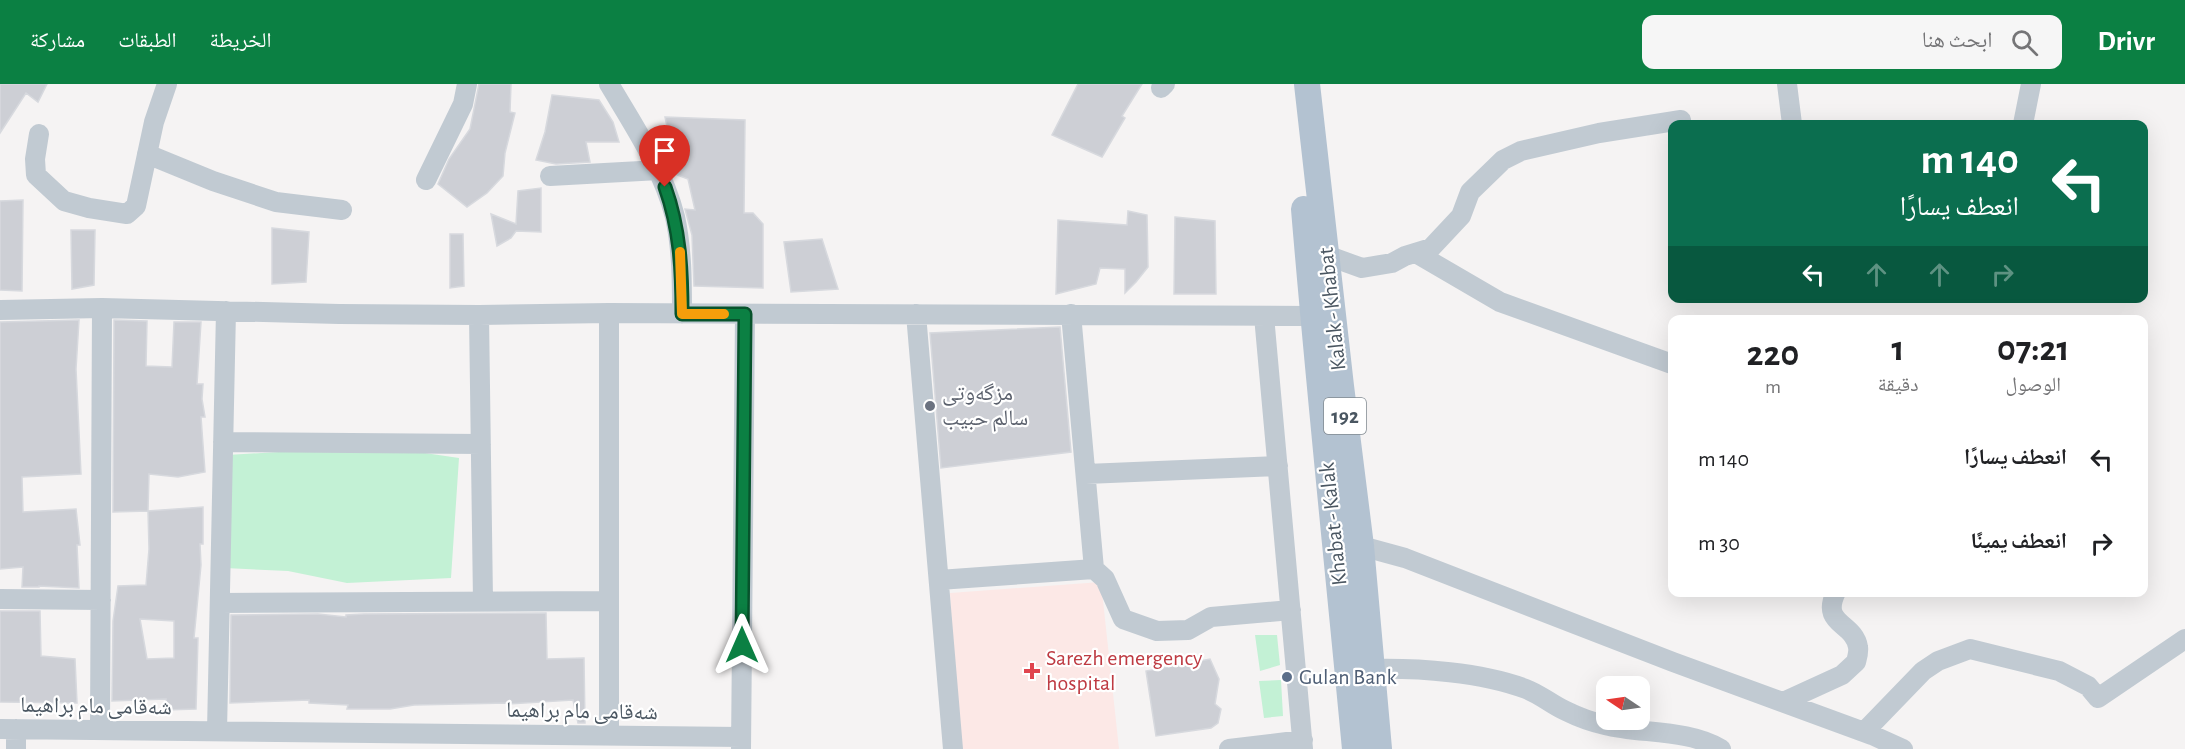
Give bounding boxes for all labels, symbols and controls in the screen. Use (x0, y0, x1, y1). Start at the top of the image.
search box (1642, 15, 2062, 69)
icon: search (2008, 26, 2041, 59)
text: Drivr (2098, 28, 2155, 56)
text: ابحث هنا (1922, 29, 1993, 51)
text: مشاركة (30, 30, 85, 51)
text: الطبقات (118, 30, 177, 51)
text: الخريطة (210, 30, 271, 51)
pin (639, 125, 690, 187)
icon: arrive (648, 134, 681, 167)
text: 140 m (1921, 139, 2019, 181)
icon: left (2040, 144, 2118, 222)
text: انعطف يسارًا (1900, 193, 2019, 220)
street label: Kalak - Khabat (1315, 246, 1349, 372)
icon: left (1797, 258, 1830, 291)
icon: ahead (1860, 258, 1893, 291)
icon: ahead (1923, 258, 1956, 291)
icon: right (1986, 258, 2019, 291)
text: 1 (1892, 331, 1905, 367)
text: 07:21 (1997, 331, 2069, 367)
text: 220 (1747, 336, 1799, 372)
text: دقيقة (1878, 375, 1918, 395)
text: الوصول (2006, 375, 2061, 395)
text: m (1765, 377, 1781, 397)
place label: مزگەوتی سالم حبیب (942, 382, 1028, 432)
road number: 192 (1324, 398, 1366, 434)
marker: مزگەوتی سالم حبیب (923, 399, 937, 413)
icon: left (2085, 443, 2118, 476)
text: انعطف يسارًا (1964, 446, 2067, 468)
text: 140 m (1698, 448, 1749, 470)
street label: Khabat - Kalak (1316, 461, 1350, 587)
icon: right (2085, 527, 2118, 560)
text: انعطف يمينًا (1970, 530, 2067, 552)
text: 30 m (1698, 532, 1740, 554)
position arrow (710, 613, 774, 677)
place label: Sarezh emergency hospital (1046, 647, 1203, 694)
marker: Sarezh emergency hospital (1023, 662, 1041, 680)
place label: Gulan Bank (1299, 666, 1396, 688)
marker: Gulan Bank (1280, 670, 1294, 684)
north arrow (1596, 676, 1650, 730)
map controls (1596, 676, 1650, 730)
street label: شەقامی مام براهیما (20, 694, 172, 721)
street label: شەقامی مام براهیما (506, 699, 658, 726)

